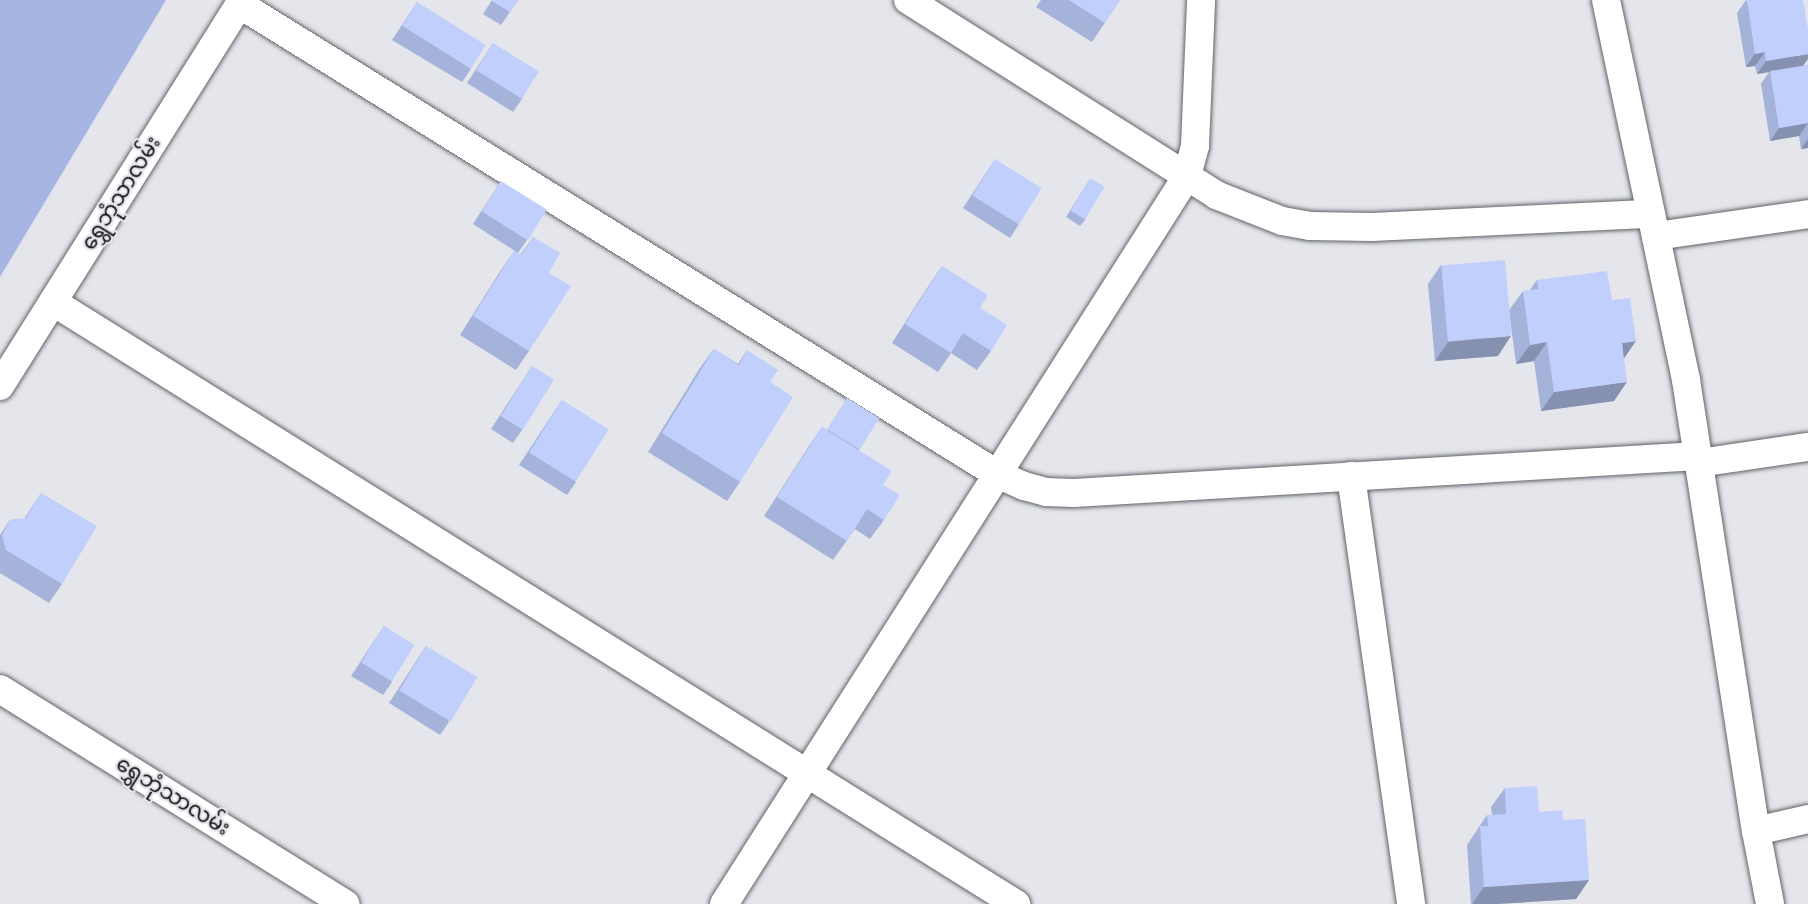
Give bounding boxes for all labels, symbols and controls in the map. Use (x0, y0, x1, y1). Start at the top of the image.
street label: ရွှေဘုံသာလမ်း (76, 131, 166, 255)
street label: ရွှေဘုံသာလမ်း (111, 751, 235, 841)

